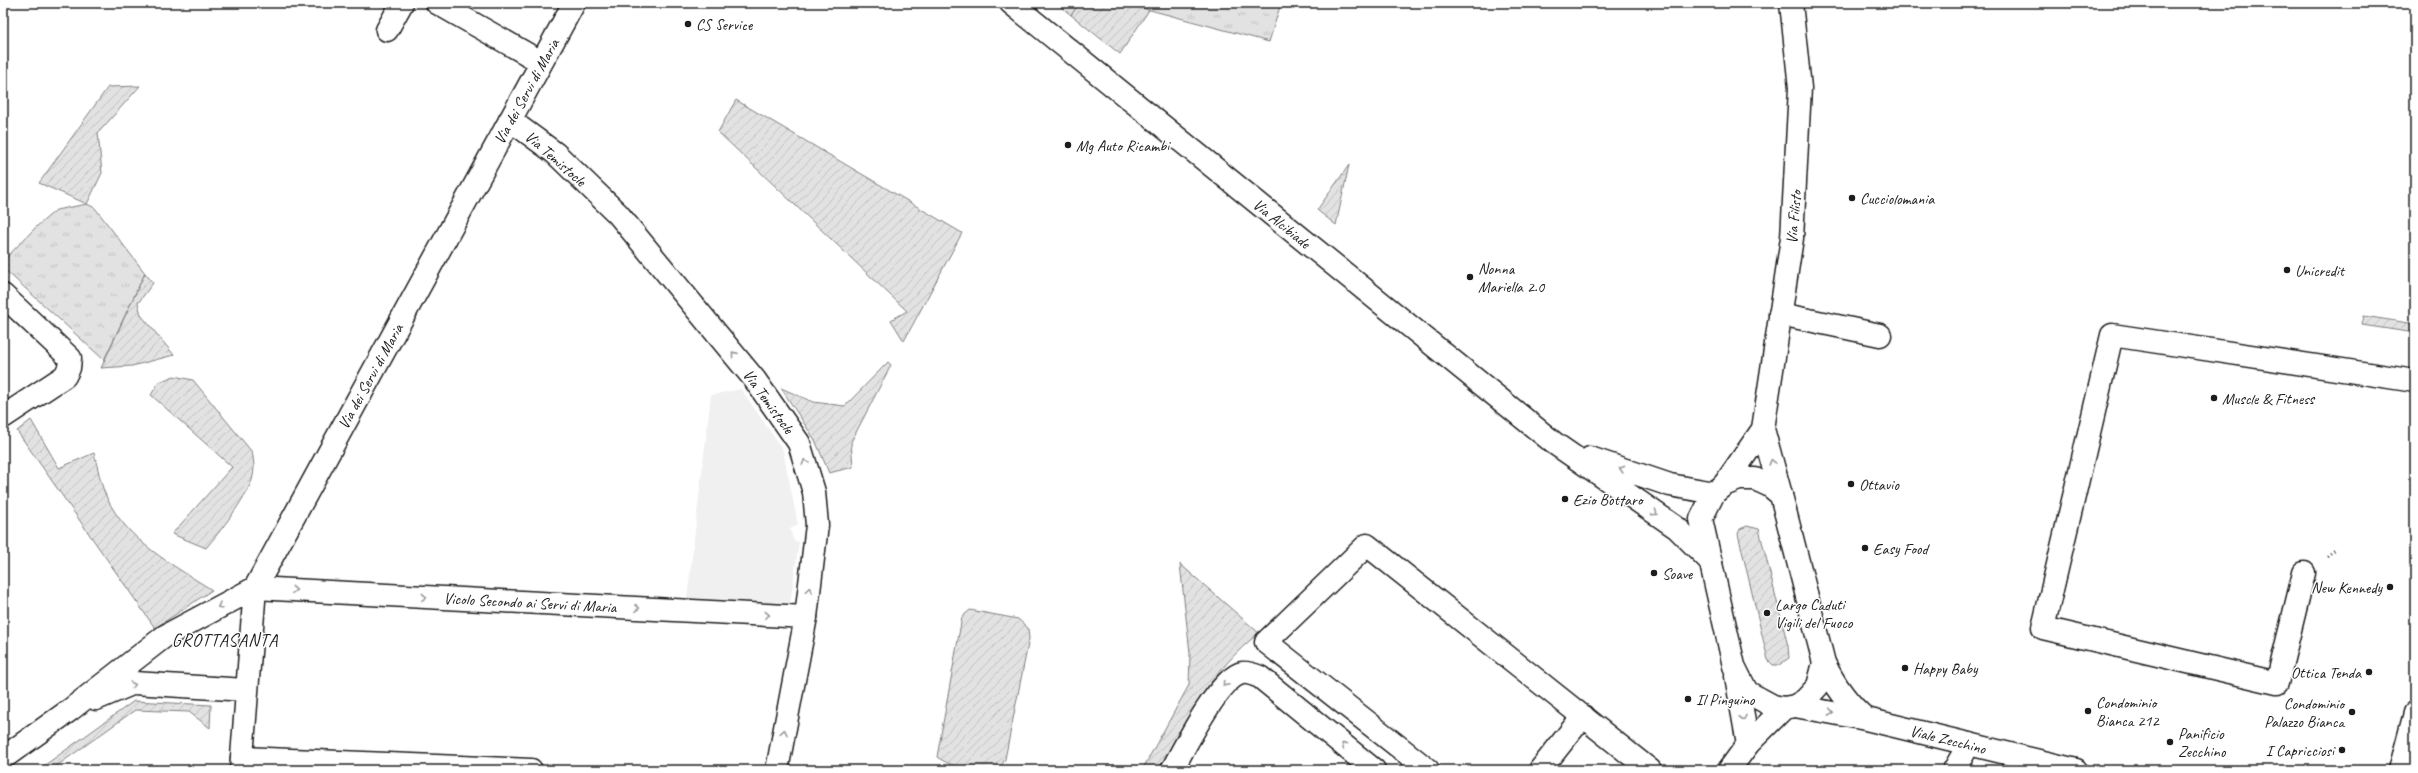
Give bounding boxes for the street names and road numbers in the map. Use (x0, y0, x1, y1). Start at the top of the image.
street label: Via dei Servi di Maria (490, 35, 565, 148)
street label: Via Temistocle (521, 127, 591, 192)
street label: Via Filisto (1782, 187, 1807, 245)
street label: Via Alcibiade (1249, 195, 1316, 254)
street label: Via dei Servi di Maria (334, 320, 409, 433)
street label: Via Temistocle (738, 365, 799, 439)
street label: Vicolo Secondo ai Servi di Maria (443, 588, 618, 618)
street label: Viale Zecchino (1908, 721, 1989, 759)

